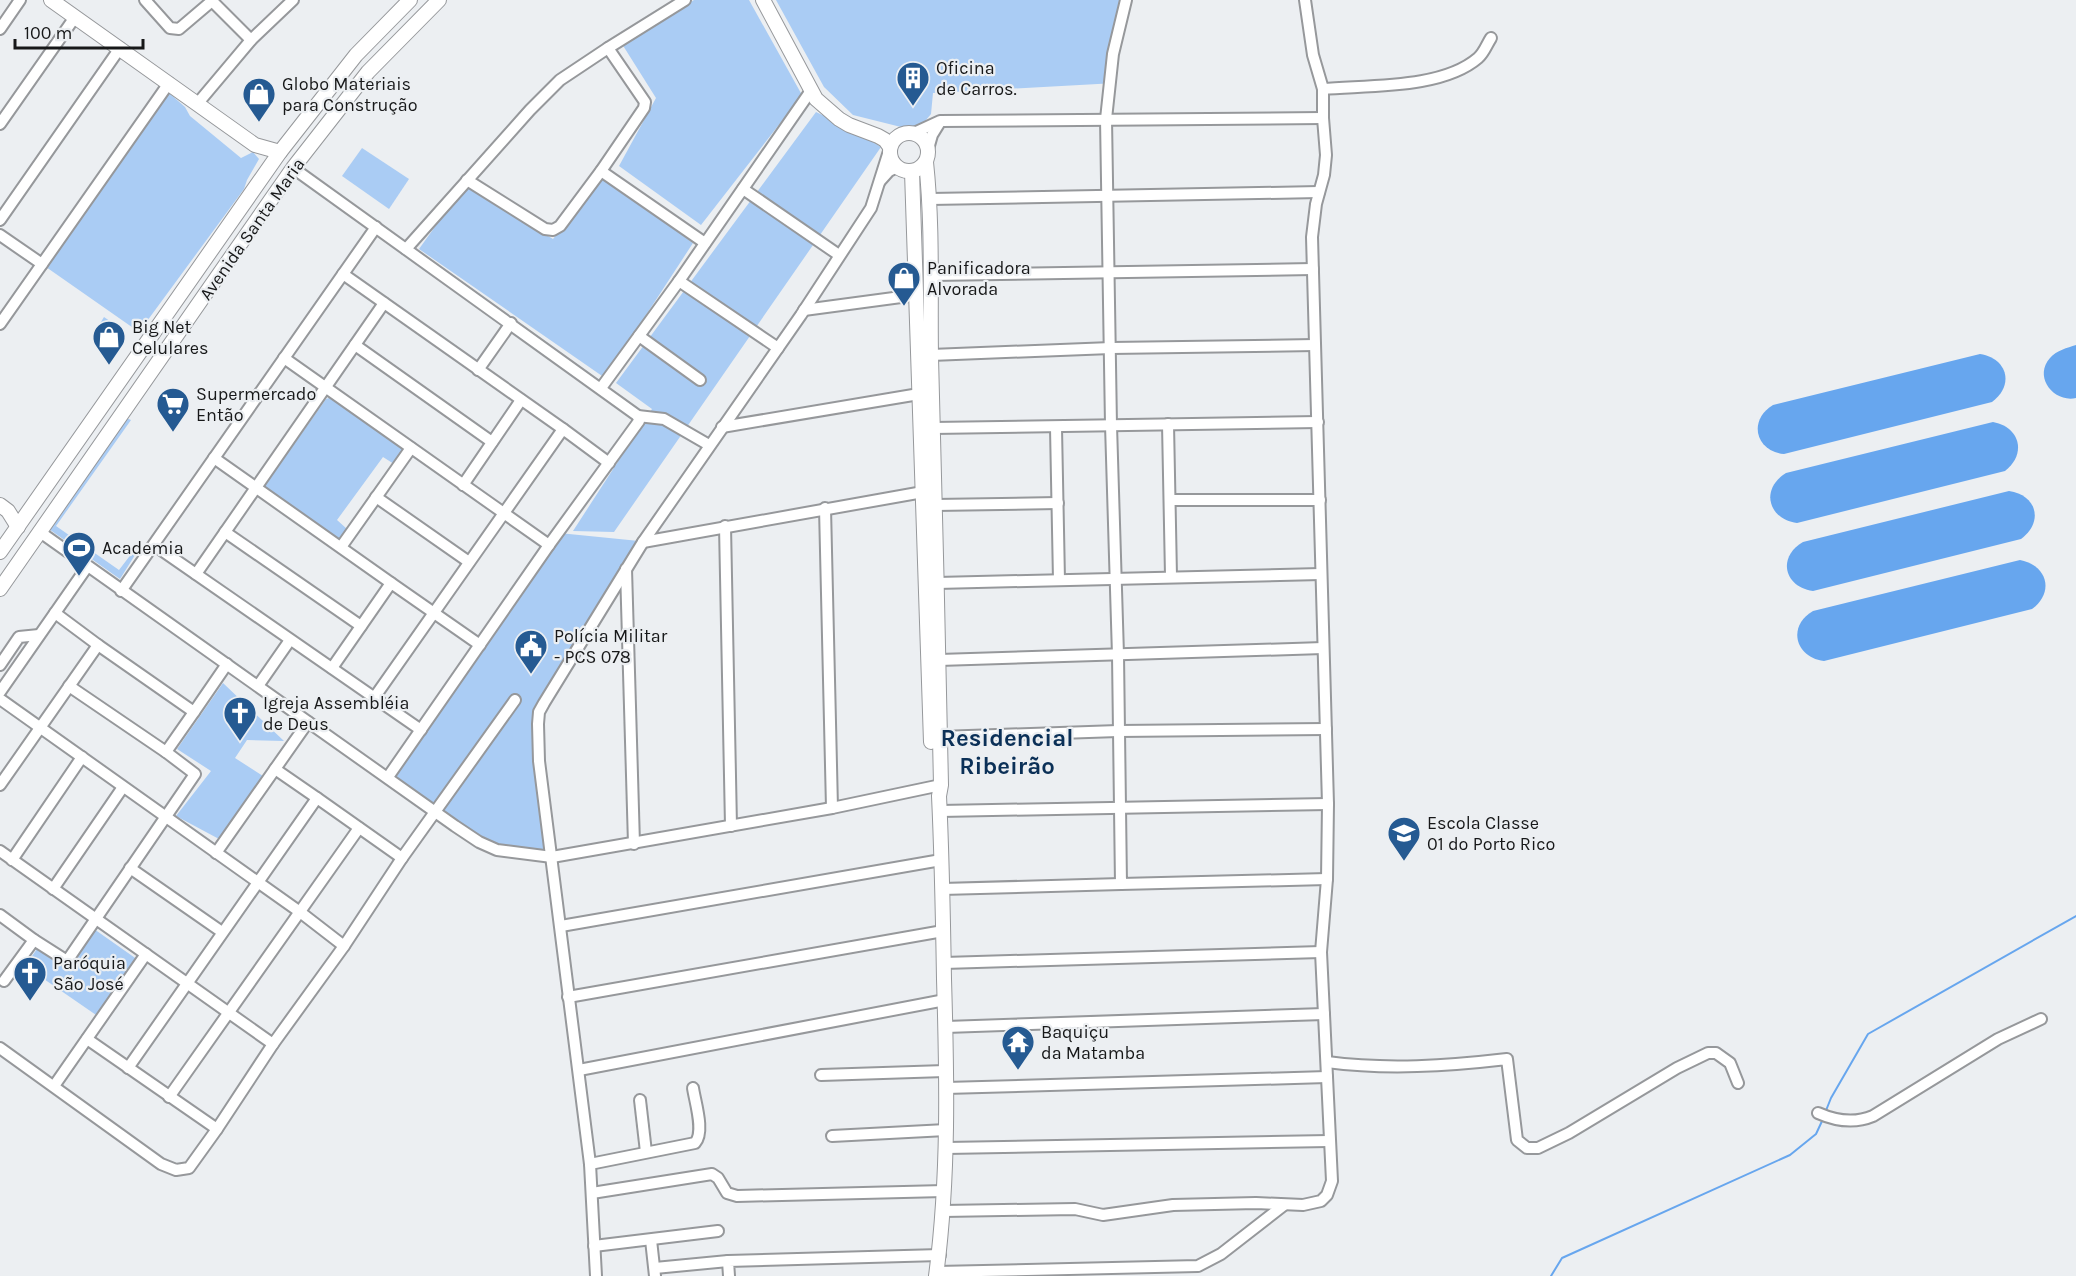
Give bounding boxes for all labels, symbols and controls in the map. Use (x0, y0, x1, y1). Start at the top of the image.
scale bar (15, 12, 142, 50)
text: 100 m (24, 22, 72, 44)
place label: Oficina de Carros. (936, 57, 1017, 100)
building icon: Oficina de Carros. (895, 60, 931, 107)
place label: Globo Materiais para Construção (282, 73, 418, 116)
shop icon: Globo Materiais para Construção (241, 76, 277, 123)
street label: Avenida Santa Maria (195, 154, 309, 304)
place label: Panificadora Alvorada (927, 257, 1031, 300)
shop icon: Panificadora Alvorada (886, 260, 922, 307)
place label: Big Net Celulares (132, 316, 208, 359)
shop icon: Big Net Celulares (91, 319, 127, 366)
place label: Supermercado Então (196, 383, 316, 426)
supermarket icon: Supermercado Então (155, 386, 191, 433)
sports icon: Academia (61, 530, 97, 577)
place label: Academia (102, 537, 184, 559)
place label: Polícia Militar - PCS 078 (554, 625, 668, 668)
public building icon: Polícia Militar - PCS 078 (513, 628, 549, 675)
place label: Igreja Assembléia de Deus (263, 692, 409, 735)
church icon: Igreja Assembléia de Deus (222, 695, 258, 742)
district label: Residencial Ribeirão (940, 724, 1074, 780)
place label: Escola Classe 01 do Porto Rico (1427, 812, 1555, 855)
school or university icon: Escola Classe 01 do Porto Rico (1386, 815, 1422, 862)
place label: Paróquia São José (53, 952, 126, 995)
church icon: Paróquia São José (12, 955, 48, 1002)
place label: Baquiçu da Matamba (1041, 1021, 1145, 1064)
temple icon: Baquiçu da Matamba (1000, 1024, 1036, 1071)

